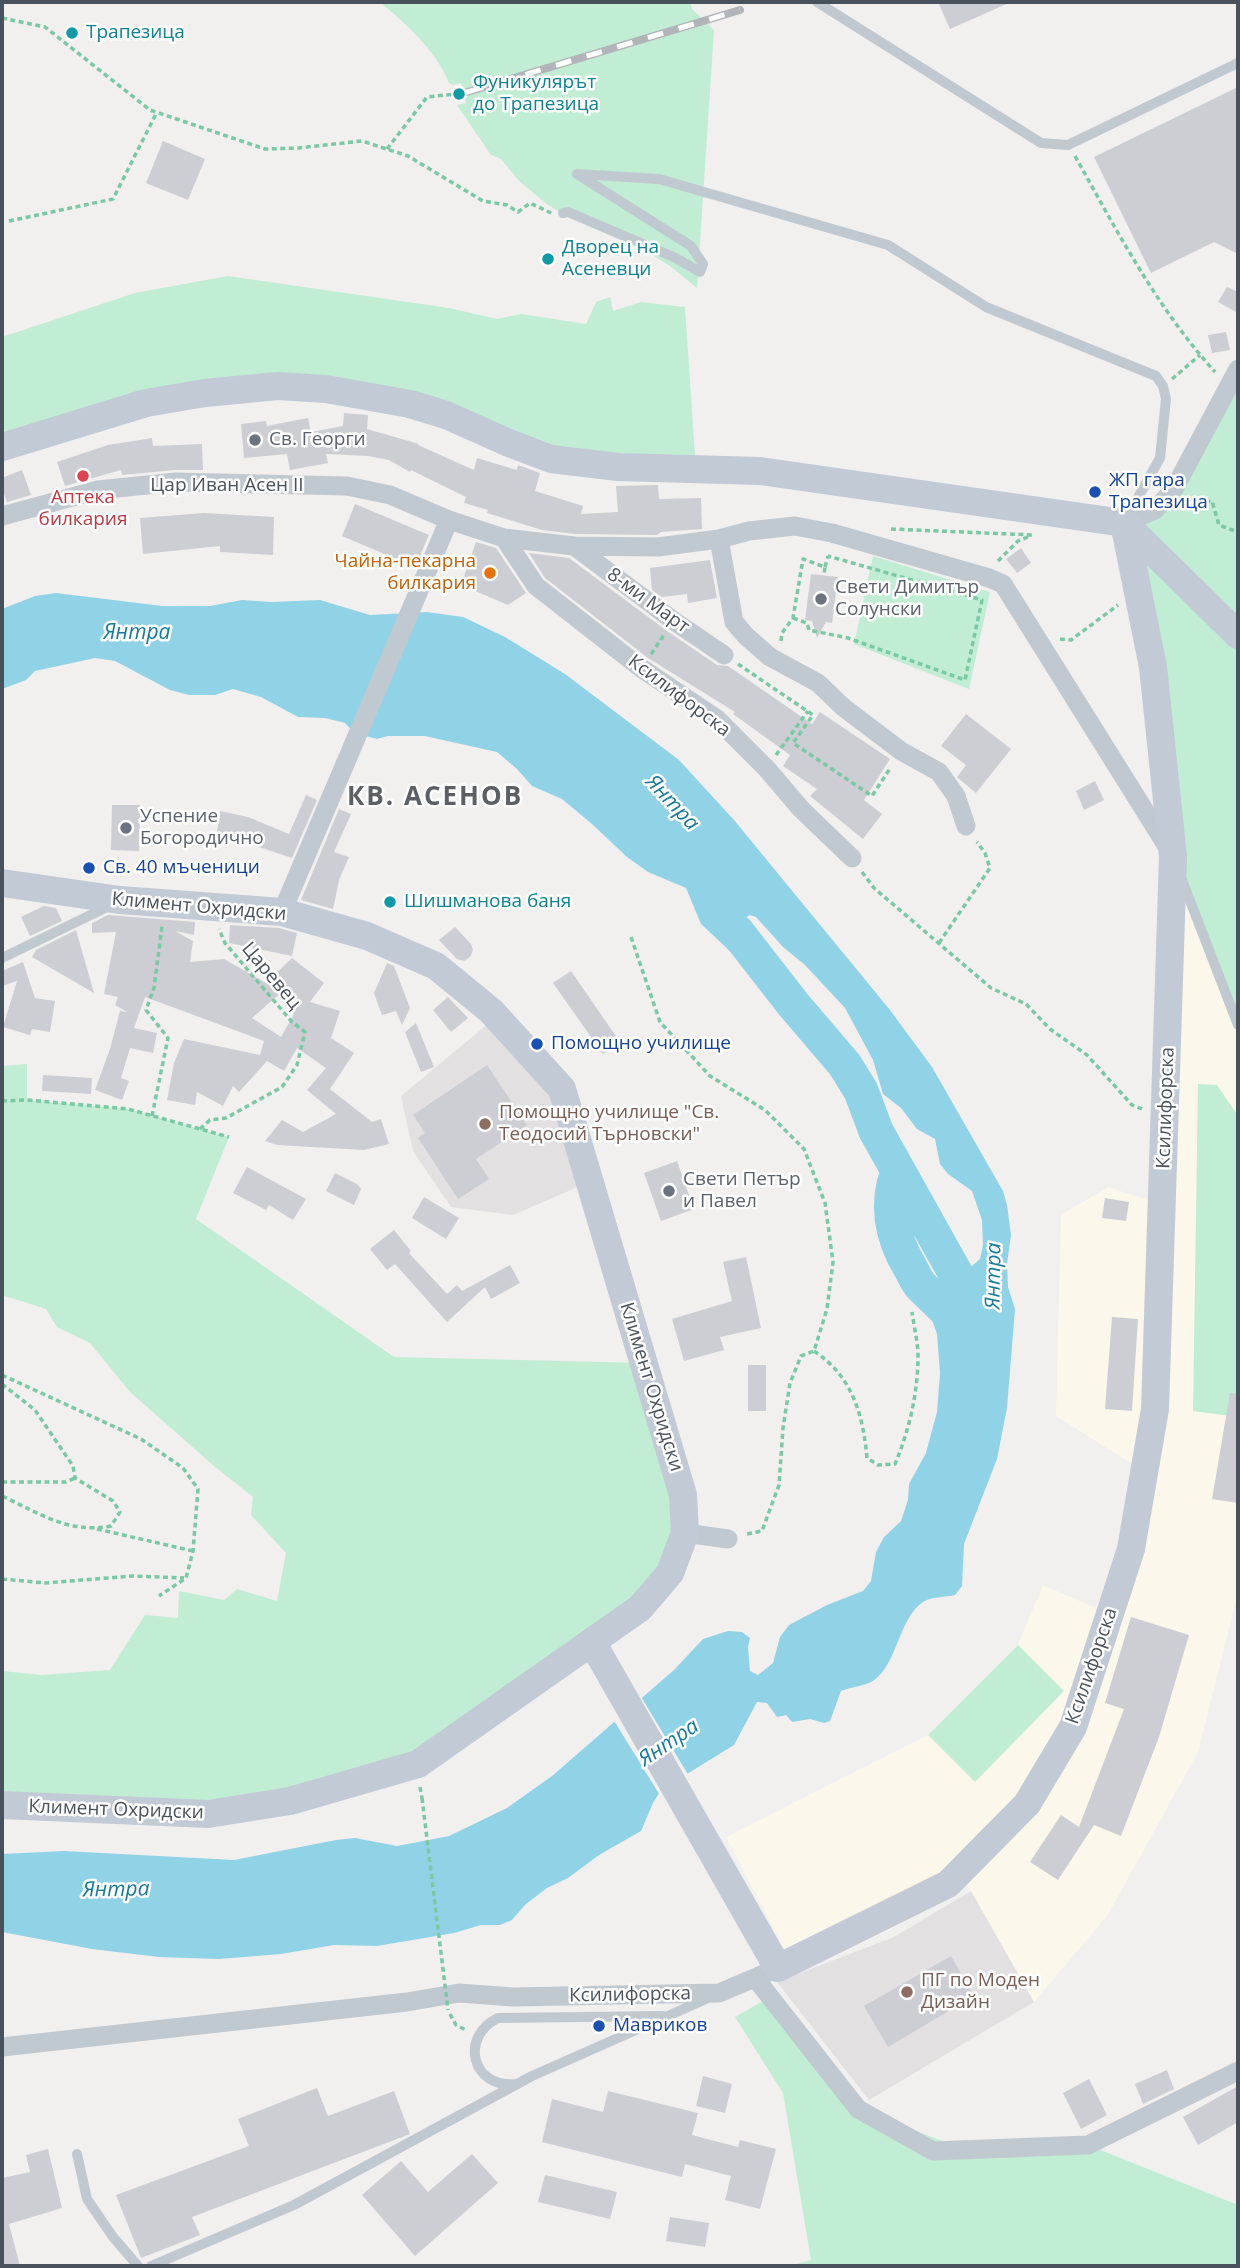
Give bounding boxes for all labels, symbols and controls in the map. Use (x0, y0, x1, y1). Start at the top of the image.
place label: Трапезица (86, 22, 185, 44)
marker: Трапезица (64, 25, 80, 41)
place label: Фуникулярът до Трапезица (473, 72, 599, 116)
marker: Фуникулярът до Трапезица (451, 86, 467, 102)
place label: Дворец на Асеневци (562, 237, 659, 281)
marker: Дворец на Асеневци (540, 251, 556, 267)
place label: Св. Георги (269, 429, 366, 451)
marker: Св. Георги (247, 432, 263, 448)
marker: Аптека билкария (75, 468, 91, 484)
place label: ЖП гара Трапезица (1109, 470, 1208, 514)
street label: Цар Иван Асен II (150, 475, 304, 497)
marker: ЖП гара Трапезица (1087, 484, 1103, 500)
place label: Аптека билкария (39, 487, 127, 531)
place label: Чайна-пекарна билкария (334, 551, 476, 595)
street label: 8-ми Март (602, 564, 694, 638)
marker: Чайна-пекарна билкария (482, 565, 498, 581)
place label: Свети Димитър Солунски (835, 577, 979, 621)
marker: Свети Димитър Солунски (813, 591, 829, 607)
water label: Янтра (104, 620, 170, 646)
street label: Ксилифорска (623, 650, 735, 742)
water label: Янтра (640, 770, 704, 836)
district label: КВ. АСЕНОВ (348, 782, 522, 814)
place label: Успение Богородично (140, 806, 264, 850)
marker: Успение Богородично (118, 820, 134, 836)
place label: Св. 40 мъченици (103, 857, 260, 879)
marker: Св. 40 мъченици (81, 860, 97, 876)
street label: Климент Охридски (111, 888, 287, 926)
place label: Шишманова баня (404, 891, 571, 913)
marker: Шишманова баня (382, 894, 398, 910)
street label: Царевец (236, 938, 306, 1014)
place label: Помощно училище (551, 1033, 731, 1055)
marker: Помощно училище (529, 1036, 545, 1052)
street label: Ксилифорска (1152, 1047, 1180, 1169)
place label: Помощно училище "Св. Теодосий Търновски" (499, 1102, 719, 1146)
marker: Помощно училище "Св. Теодосий Търновски" (477, 1116, 493, 1132)
place label: Свети Петър и Павел (683, 1169, 801, 1213)
marker: Свети Петър и Павел (661, 1183, 677, 1199)
water label: Янтра (981, 1242, 1007, 1310)
street label: Климент Охридски (614, 1300, 688, 1474)
street label: Ксилифорска (1061, 1605, 1123, 1727)
water label: Янтра (634, 1714, 704, 1772)
street label: Климент Охридски (28, 1796, 204, 1824)
water label: Янтра (82, 1877, 150, 1903)
place label: ПГ по Моден Дизайн (921, 1970, 1040, 2014)
street label: Ксилифорска (569, 1983, 691, 2007)
marker: ПГ по Моден Дизайн (899, 1984, 915, 2000)
place label: Мавриков (613, 2015, 707, 2037)
marker: Мавриков (591, 2018, 607, 2034)

